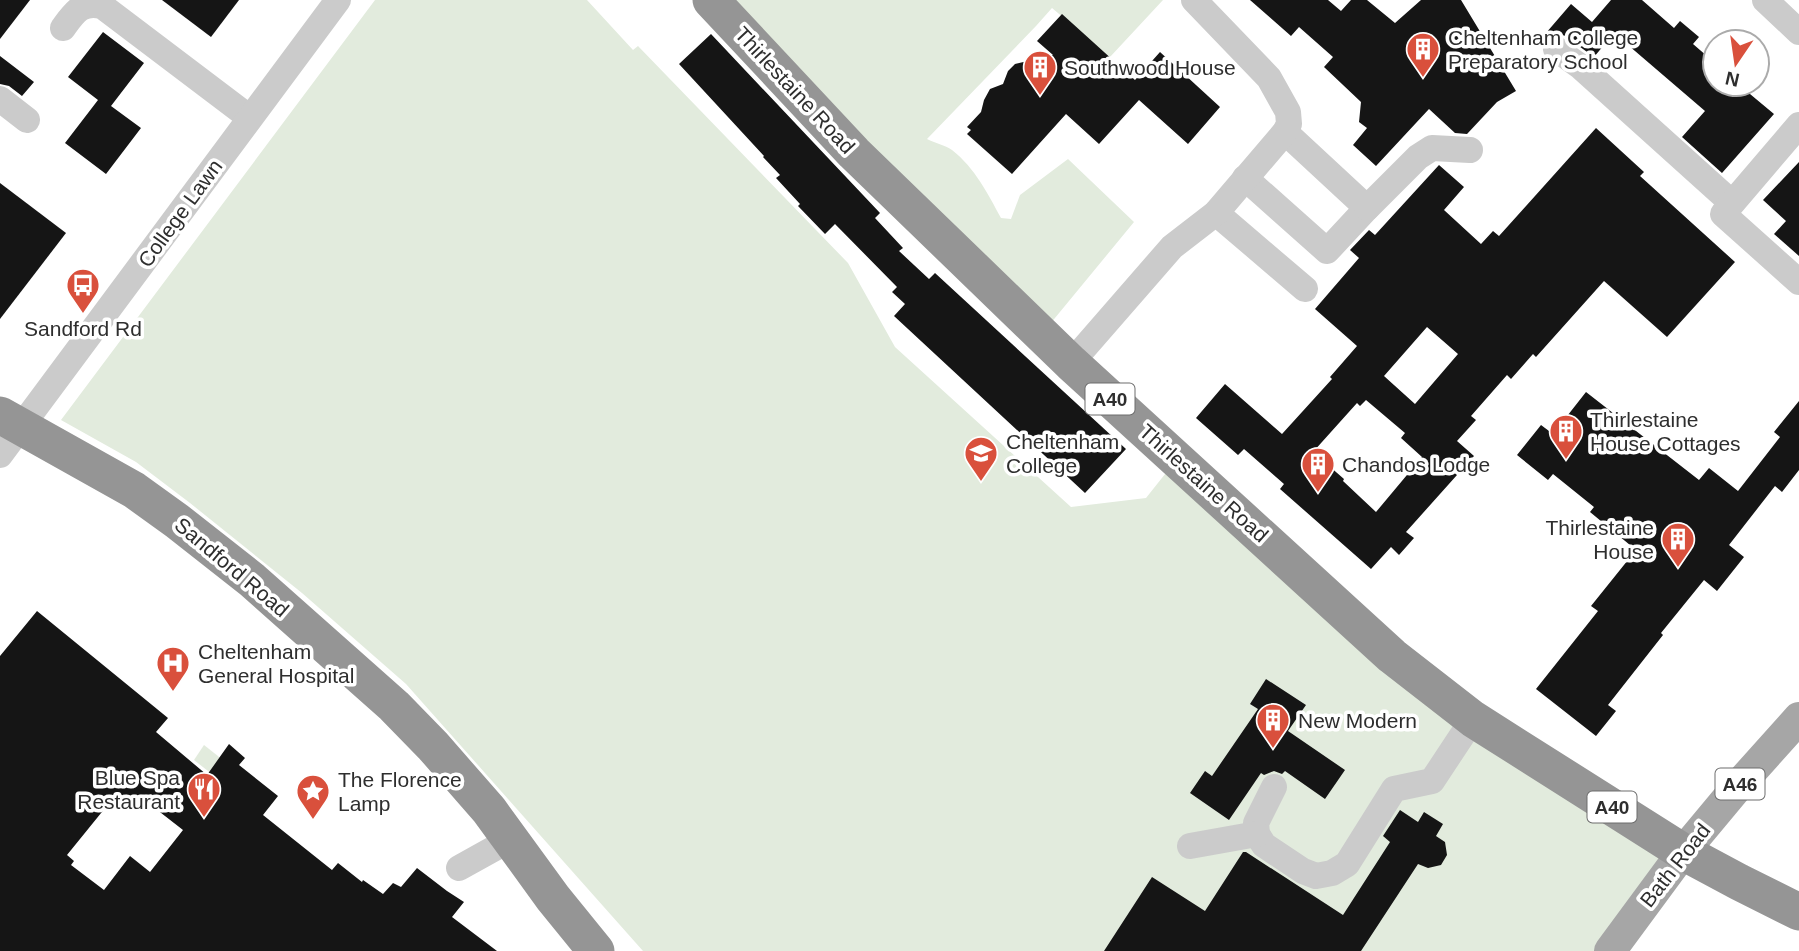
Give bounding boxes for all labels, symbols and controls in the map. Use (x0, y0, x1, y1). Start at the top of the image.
street label: Thirlestaine Road (730, 22, 860, 158)
place label: Cheltenham College Preparatory School (1448, 26, 1638, 73)
north arrow (1701, 28, 1771, 98)
building icon: Cheltenham College Preparatory School (1404, 30, 1442, 79)
building icon: Southwood House (1021, 48, 1059, 97)
place label: Southwood House (1064, 56, 1236, 79)
text: N (1723, 67, 1741, 91)
street label: College Lawn (133, 155, 227, 271)
bus stop icon: Sandford Rd (64, 266, 102, 315)
place label: Sandford Rd (24, 317, 142, 340)
road number: A40 (1086, 384, 1134, 414)
place label: Thirlestaine House Cottages (1590, 408, 1741, 455)
building icon: Thirlestaine House Cottages (1547, 412, 1585, 461)
street label: Thirlestaine Road (1135, 419, 1273, 547)
place label: Cheltenham College (1006, 430, 1119, 477)
school or university icon: Cheltenham College (962, 434, 1000, 483)
building icon: Chandos Lodge (1299, 445, 1337, 494)
place label: Chandos Lodge (1342, 453, 1490, 476)
street label: Sandford Road (170, 513, 294, 621)
place label: Thirlestaine House (1545, 516, 1654, 563)
building icon: Thirlestaine House (1659, 520, 1697, 569)
place label: Cheltenham General Hospital (198, 640, 354, 687)
hospital icon: Cheltenham General Hospital (154, 644, 192, 693)
building icon: New Modern (1254, 701, 1292, 750)
place label: New Modern (1298, 709, 1417, 732)
place label: Blue Spa Restaurant (77, 766, 180, 813)
place label: The Florence Lamp (338, 768, 462, 815)
road number: A46 (1716, 768, 1764, 800)
restaurant icon: Blue Spa Restaurant (185, 770, 223, 819)
place icon: The Florence Lamp (294, 772, 332, 821)
road number: A40 (1588, 792, 1636, 822)
street label: Bath Road (1635, 819, 1715, 911)

